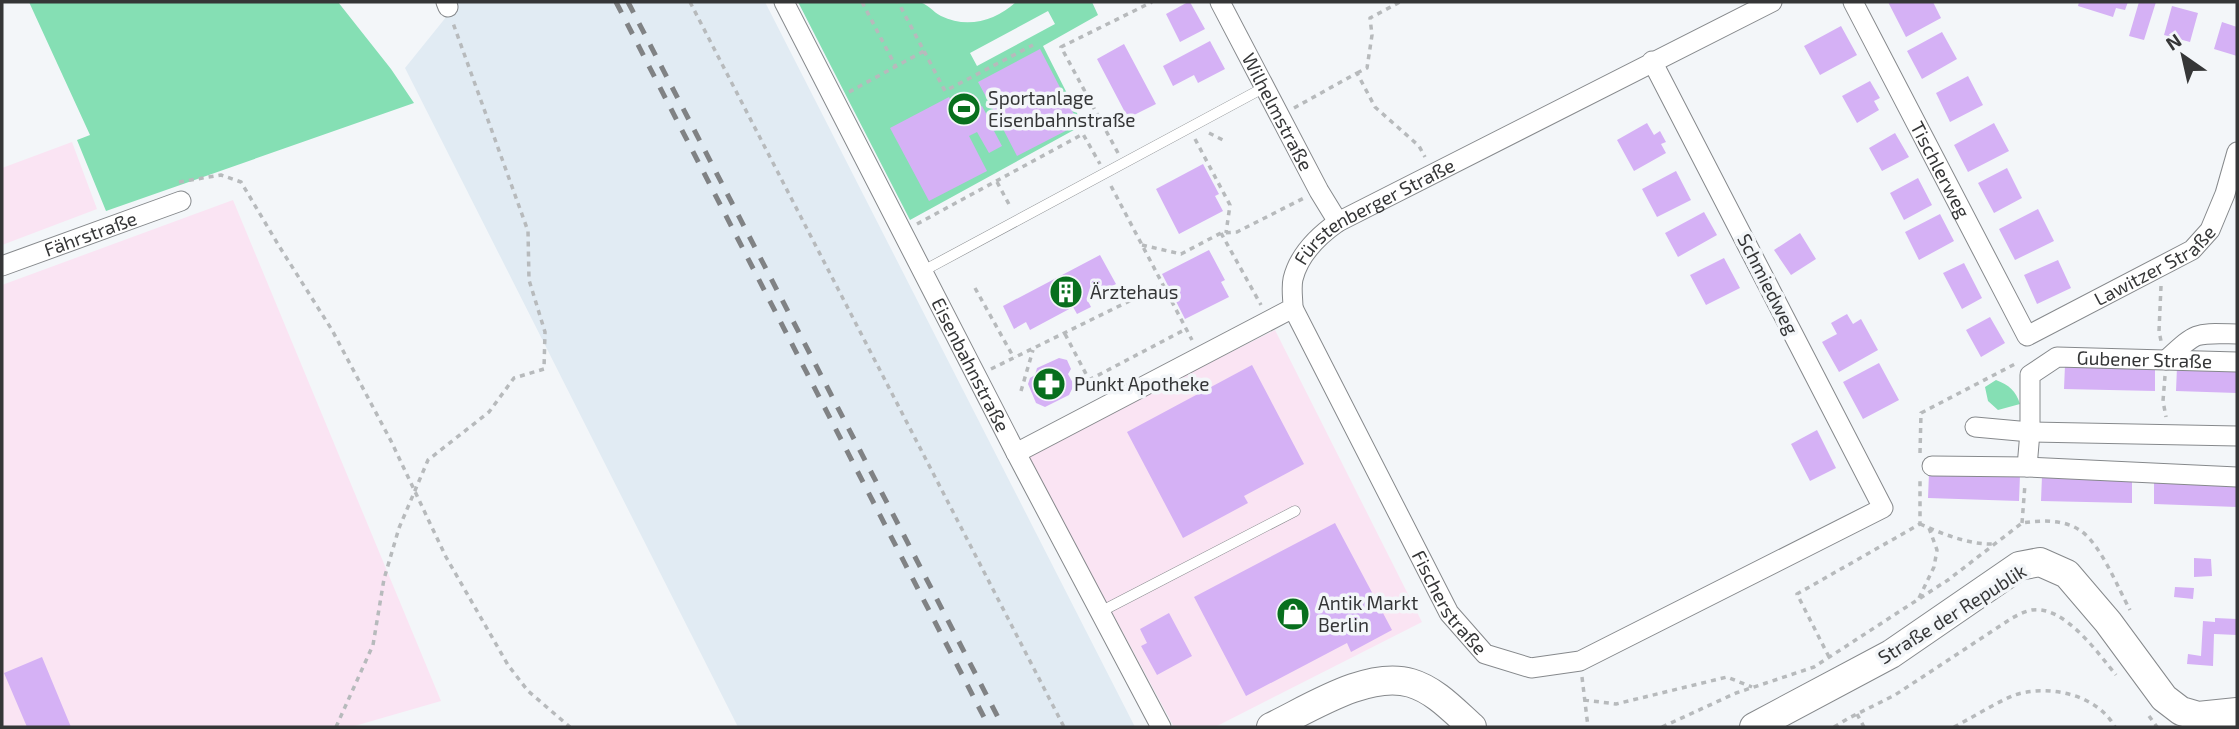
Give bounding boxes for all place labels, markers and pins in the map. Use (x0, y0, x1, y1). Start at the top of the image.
place label: Sportanlage Eisenbahnstraße (988, 86, 1136, 131)
sports icon: Sportanlage Eisenbahnstraße (945, 90, 983, 128)
building icon: Ärztehaus (1047, 273, 1085, 311)
place label: Ärztehaus (1090, 280, 1179, 303)
pharmacy icon: Punkt Apotheke (1030, 365, 1068, 403)
place label: Punkt Apotheke (1074, 372, 1209, 395)
place label: Antik Markt Berlin (1318, 591, 1418, 636)
shop icon: Antik Markt Berlin (1274, 595, 1312, 633)

